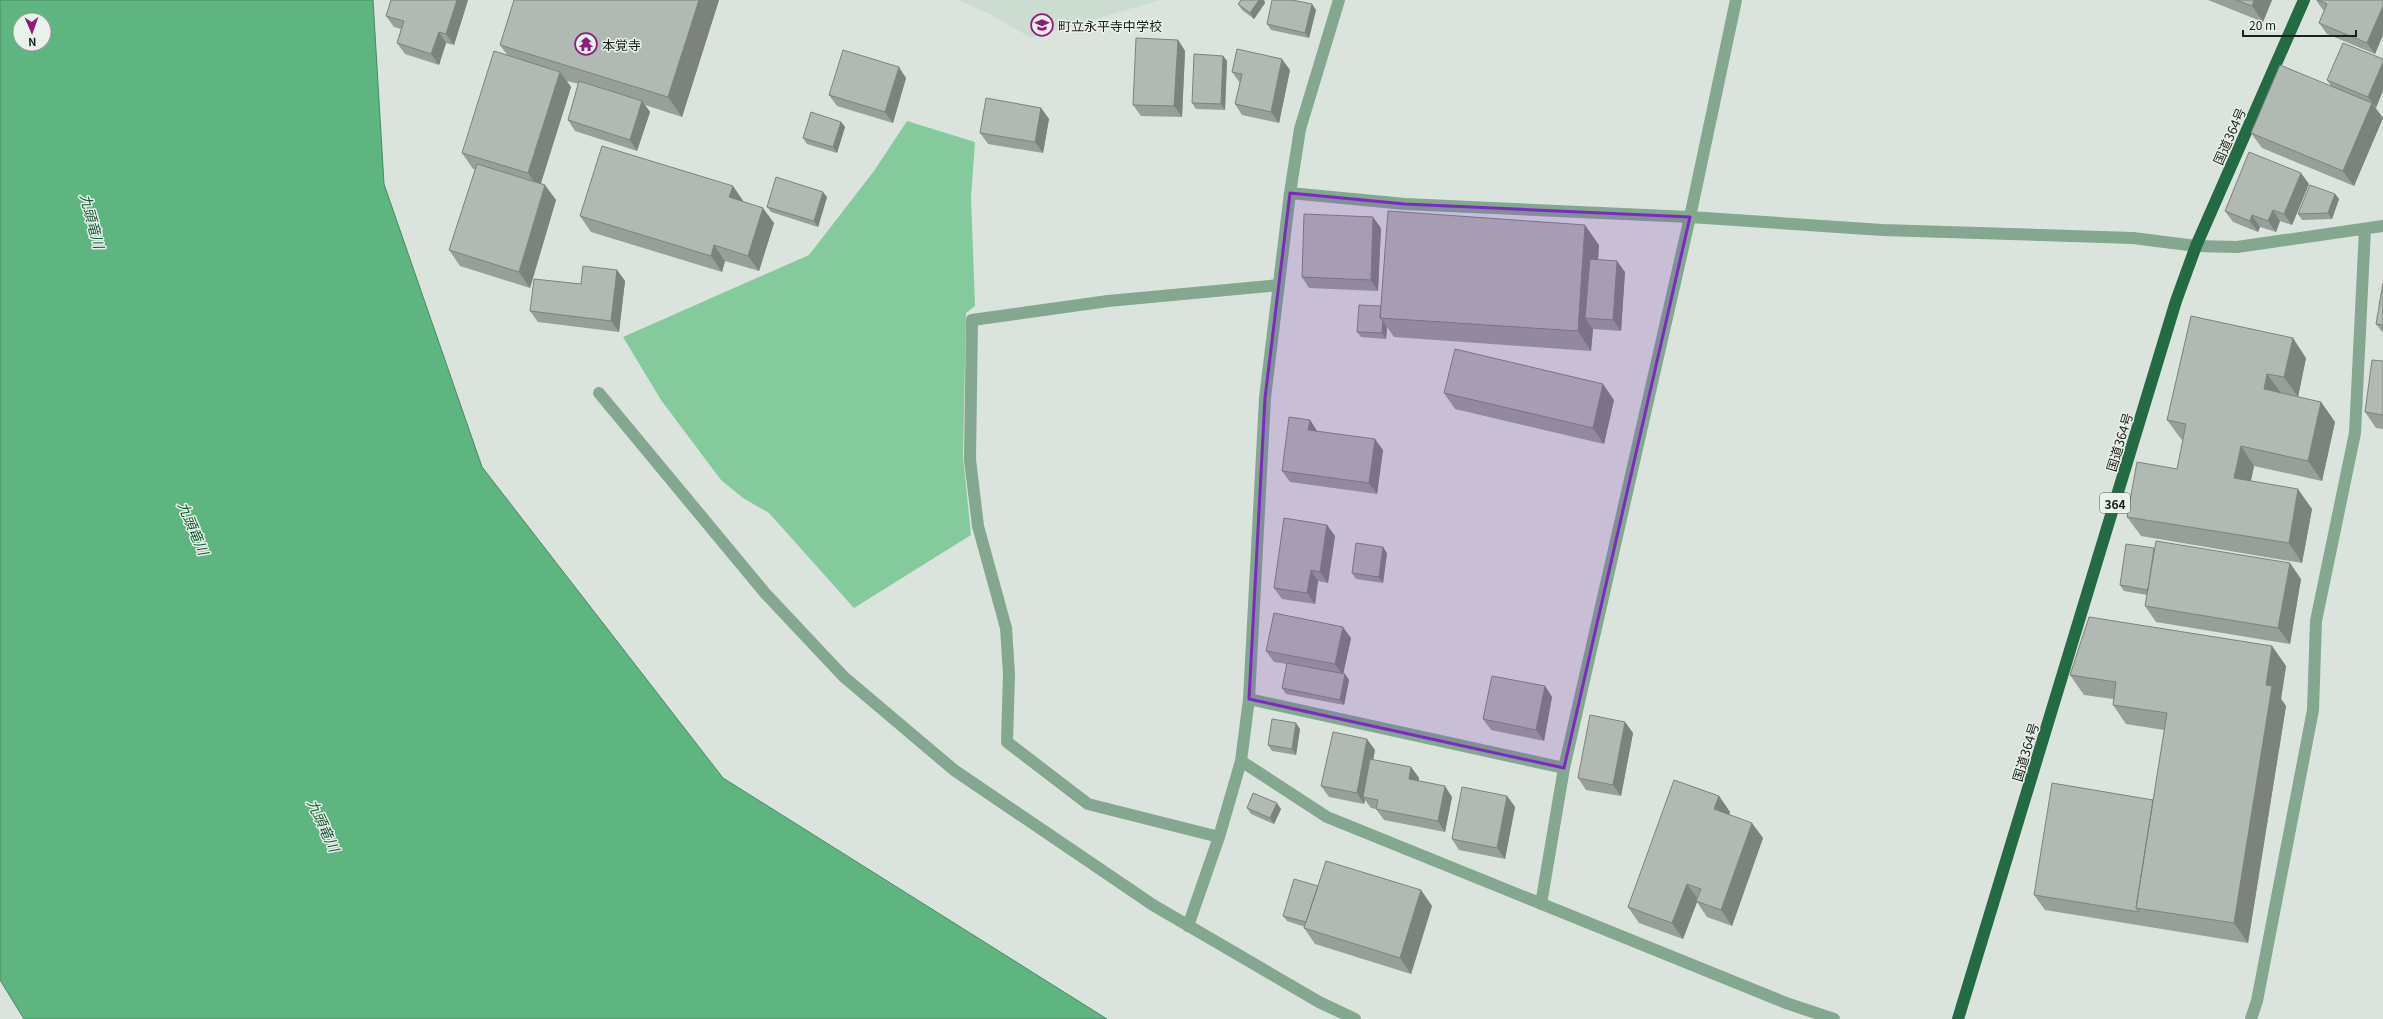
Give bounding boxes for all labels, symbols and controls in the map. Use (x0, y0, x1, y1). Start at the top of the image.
north arrow (12, 12, 52, 52)
school or university icon: 町立永平寺中学校 (1029, 12, 1055, 38)
scale bar (2243, 12, 2356, 38)
place label: 町立永平寺中学校 (1058, 16, 1162, 35)
text: 20 m (2249, 16, 2276, 33)
temple icon: 本覚寺 (573, 31, 599, 57)
text: N (28, 35, 37, 51)
place label: 本覚寺 (602, 35, 641, 54)
street label: 国道364号 (2208, 104, 2250, 168)
water label: 九頭竜川 (76, 191, 110, 253)
street label: 国道364号 (2101, 410, 2137, 474)
road number: 364 (2100, 493, 2130, 513)
water label: 九頭竜川 (174, 498, 215, 560)
street label: 国道364号 (2007, 720, 2043, 784)
water label: 九頭竜川 (303, 795, 346, 856)

